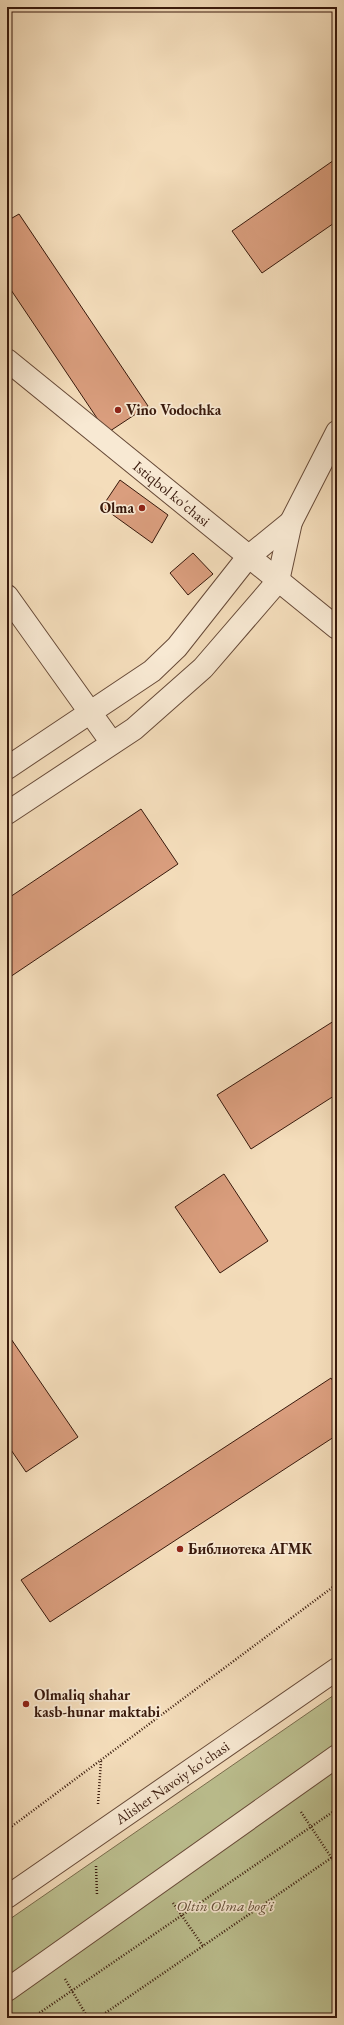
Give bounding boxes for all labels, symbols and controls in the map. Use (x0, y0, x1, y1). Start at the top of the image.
place label: Vino Vodochka (126, 400, 222, 419)
marker: Vino Vodochka (113, 405, 123, 415)
street label: Istiqbol ko'chasi (130, 456, 214, 530)
place label: Olma (100, 498, 134, 517)
marker: Olma (137, 503, 147, 513)
place label: Библиотека АГМК (188, 1539, 312, 1558)
marker: Библиотека АГМК (175, 1544, 185, 1554)
place label: Olmaliq shahar kasb-hunar maktabi (34, 1685, 161, 1721)
marker: Olmaliq shahar kasb-hunar maktabi (21, 1699, 31, 1709)
street label: Alisher Navoiy ko'chasi (111, 1736, 233, 1829)
park label: Oltin Olma bog'i (176, 1896, 274, 1915)

